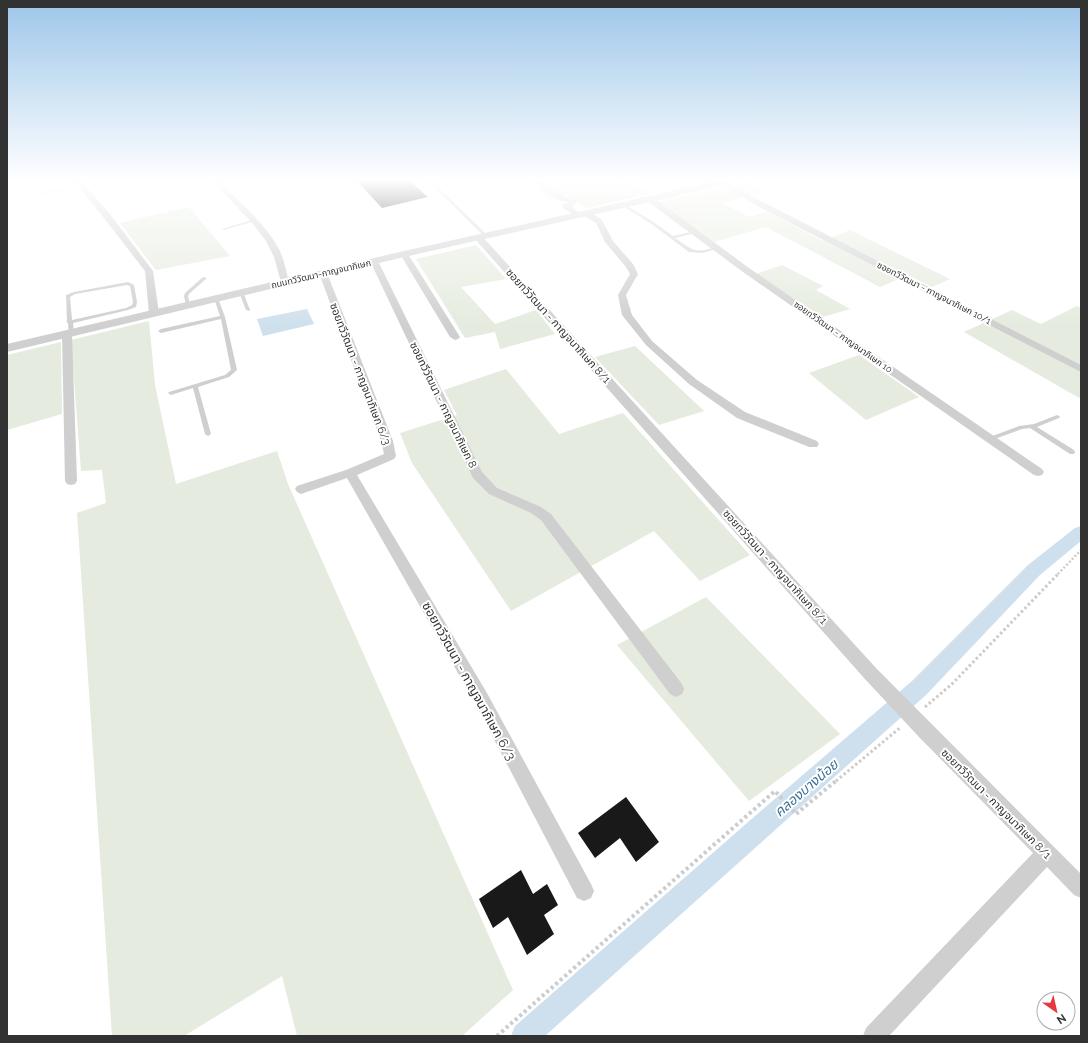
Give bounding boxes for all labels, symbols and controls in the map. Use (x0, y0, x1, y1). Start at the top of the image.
street label: ถนนทวีวัฒนา-กาญจนาภิเษก (270, 258, 372, 290)
street label: ซอยทวีวัฒนา - กาญจนาภิเษก 10/1 (875, 260, 993, 326)
street label: ซอยทวีวัฒนา - กาญจนาภิเษก 8/1 (503, 266, 613, 386)
street label: ซอยทวีวัฒนา - กาญจนาภิเษก 10 (792, 299, 894, 375)
street label: ซอยทวีวัฒนา - กาญจนาภิเษก 6/3 (327, 301, 393, 447)
street label: ซอยทวีวัฒนา - กาญจนาภิเษก 8 (407, 340, 479, 470)
street label: ซอยทวีวัฒนา - กาญจนาภิเษก 8/1 (720, 507, 830, 627)
street label: ซอยทวีวัฒนา - กาญจนาภิเษก 6/3 (419, 599, 519, 763)
street label: ซอยทวีวัฒนา - กาญจนาภิเษก 8/1 (938, 746, 1054, 862)
water label: คลองบางน้อย (771, 755, 842, 820)
north arrow (1036, 991, 1076, 1031)
text: N (1054, 1011, 1068, 1027)

